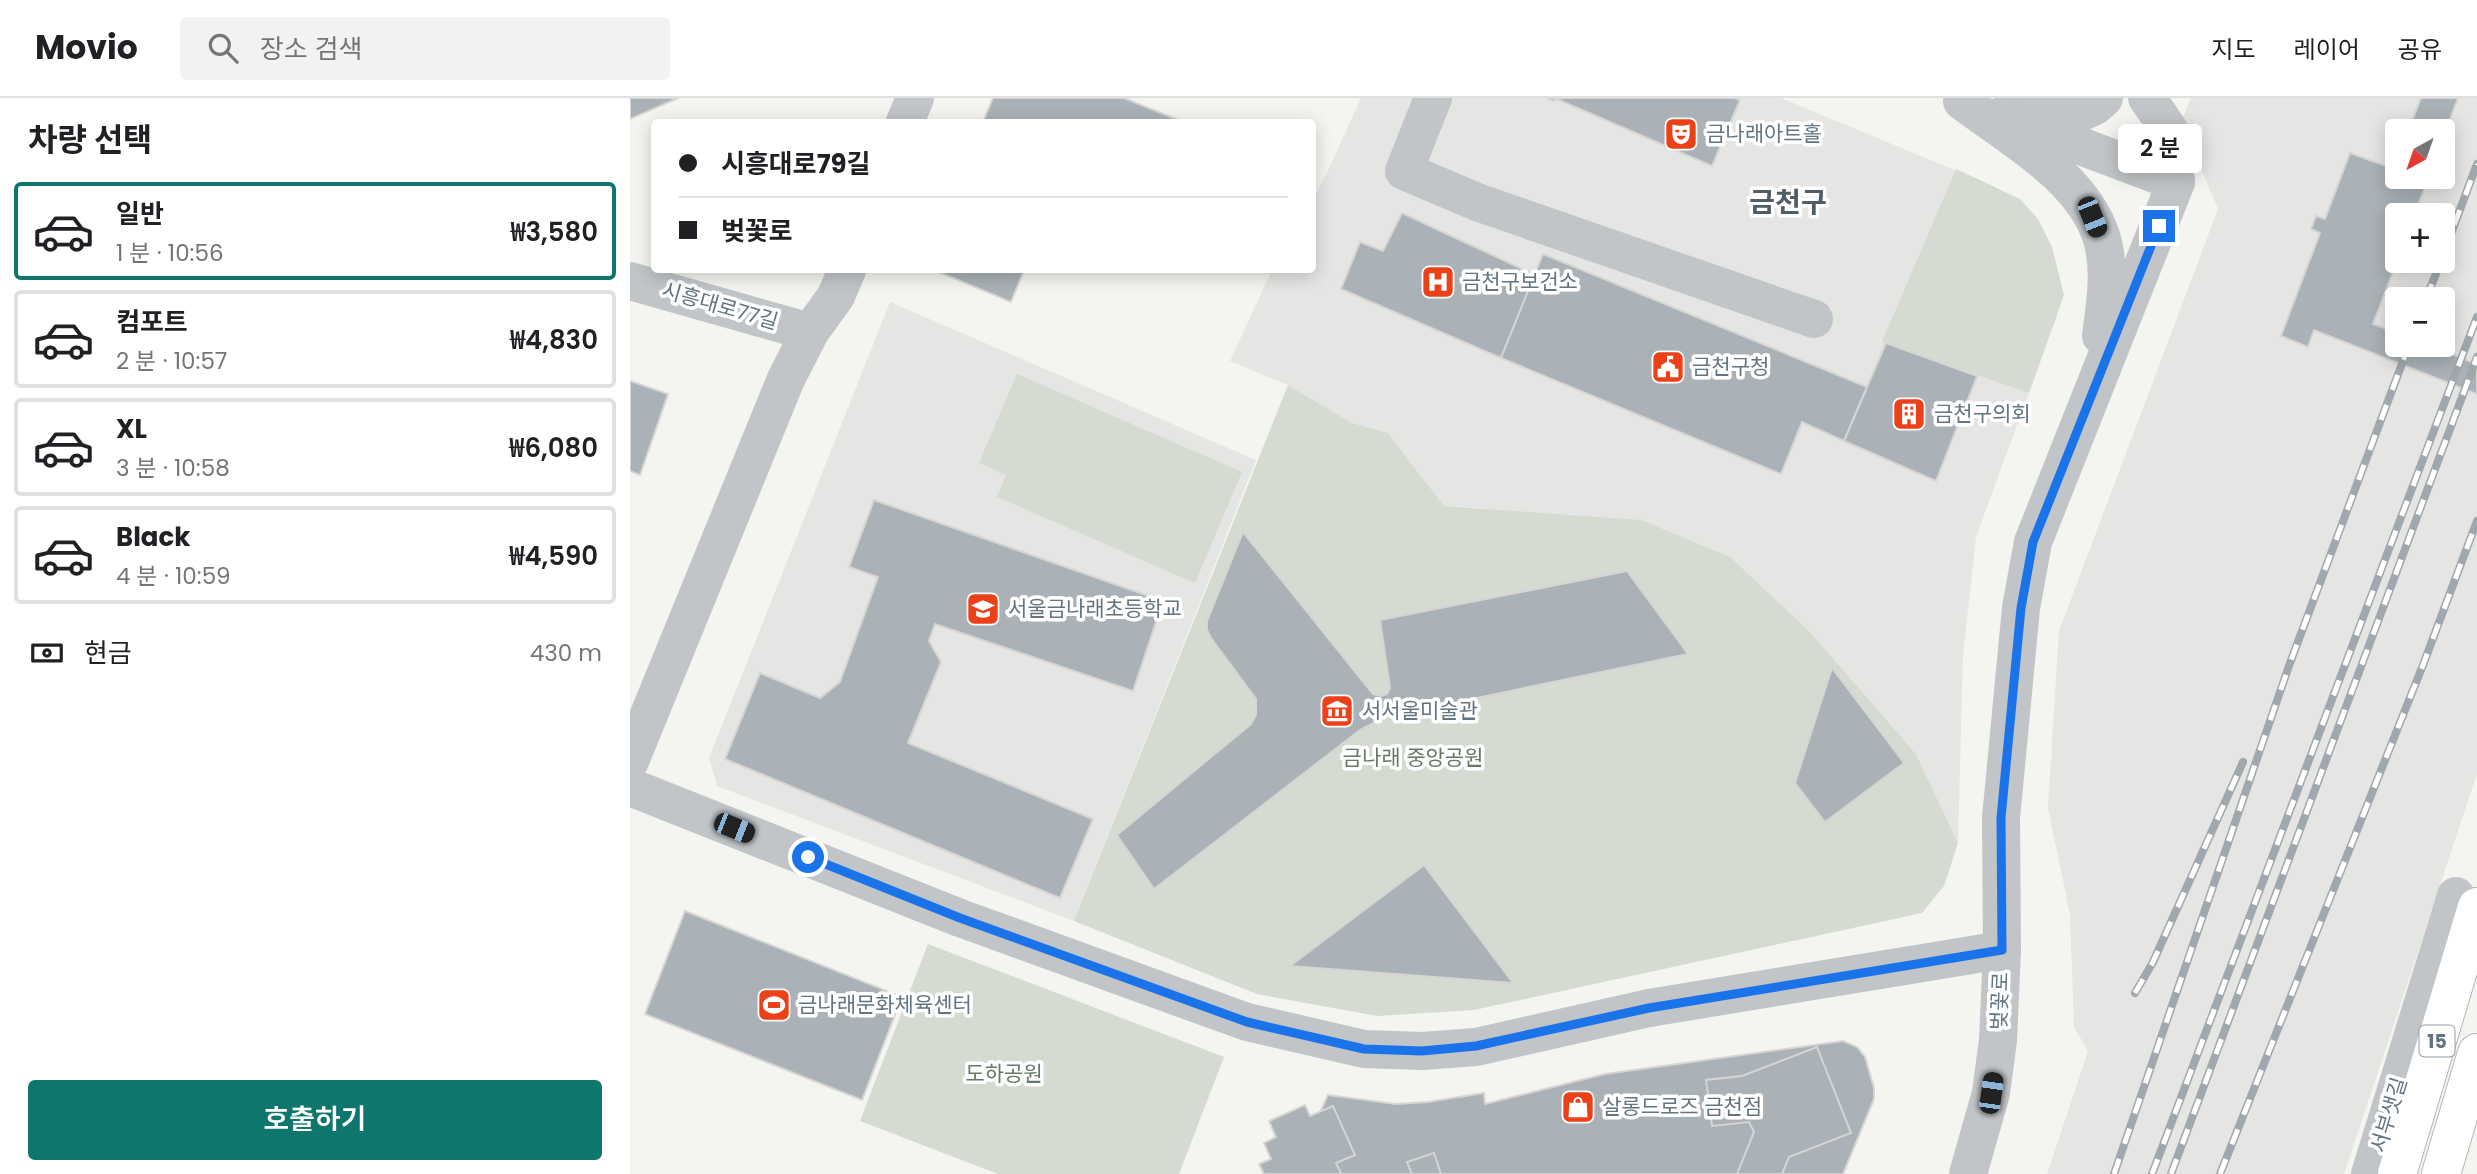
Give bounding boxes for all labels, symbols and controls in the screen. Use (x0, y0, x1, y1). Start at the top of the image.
search box (180, 17, 670, 80)
text: Movio (35, 24, 138, 71)
icon: search (204, 29, 242, 67)
text: 장소 검색 (260, 31, 362, 67)
text: 지도 (2211, 33, 2256, 66)
text: 레이어 (2294, 33, 2360, 66)
text: 공유 (2398, 33, 2442, 66)
theatre icon: 금나래아트홀 (1662, 115, 1700, 153)
text: 차량 선택 (28, 117, 153, 162)
place label: 금나래아트홀 (1706, 119, 1822, 148)
north arrow (2385, 119, 2455, 189)
map controls (2385, 119, 2455, 357)
callout: 2 분 (2117, 124, 2201, 174)
text: 2 분 (2140, 132, 2180, 164)
text: 시흥대로79길 (721, 146, 871, 182)
district label: 금천구 (1749, 183, 1827, 222)
car (2075, 194, 2110, 240)
text: 일반 (116, 196, 164, 232)
icon: car (32, 200, 95, 263)
button: + (2385, 203, 2455, 273)
route end (2143, 210, 2175, 242)
text: 벚꽃로 (721, 213, 793, 249)
text: ₩3,580 (510, 214, 598, 250)
text: 1 분 · 10:56 (116, 237, 224, 269)
hospital icon: 금천구보건소 (1419, 263, 1457, 301)
place label: 금천구보건소 (1462, 267, 1578, 296)
street label: 시흥대로77길 (659, 275, 782, 336)
button: − (2385, 287, 2455, 357)
text: 컴포트 (116, 304, 188, 340)
icon: car (32, 308, 95, 371)
text: ₩4,830 (510, 322, 598, 358)
text: 2 분 · 10:57 (116, 345, 227, 377)
public building icon: 금천구청 (1649, 348, 1687, 386)
place label: 금천구청 (1692, 352, 1769, 381)
building icon: 금천구의회 (1890, 395, 1928, 433)
place label: 금천구의회 (1934, 399, 2031, 428)
text: XL (116, 411, 147, 447)
icon: car (32, 416, 95, 479)
text: ₩6,080 (509, 430, 598, 466)
text: 3 분 · 10:58 (116, 452, 230, 484)
text: Black (116, 519, 190, 555)
icon: car (32, 524, 95, 587)
text: ₩4,590 (509, 538, 598, 574)
text: 4 분 · 10:59 (116, 560, 231, 592)
school or university icon: 서울금나래초등학교 (964, 590, 1002, 628)
place label: 서울금나래초등학교 (1008, 594, 1182, 623)
icon: cash (28, 634, 66, 672)
text: 현금 (84, 635, 132, 671)
text: 430 m (530, 637, 602, 669)
museum icon: 서서울미술관 (1318, 692, 1356, 730)
place label: 서서울미술관 (1362, 696, 1478, 725)
park label: 금나래 중앙공원 (1343, 743, 1483, 772)
car (711, 810, 758, 846)
route start (792, 841, 824, 873)
street label: 벚꽃로 (1984, 972, 2015, 1030)
sports icon: 금나래문화체육센터 (755, 986, 793, 1024)
place label: 금나래문화체육센터 (798, 990, 972, 1019)
road number: 15 (2420, 1026, 2455, 1057)
park label: 도하공원 (965, 1059, 1043, 1088)
car (1978, 1071, 2005, 1115)
street label: 서부샛길 (2363, 1074, 2414, 1156)
button: 호출하기 (28, 1080, 602, 1160)
shop icon: 살롱드로즈 금천점 (1559, 1088, 1597, 1126)
place label: 살롱드로즈 금천점 (1602, 1092, 1762, 1121)

